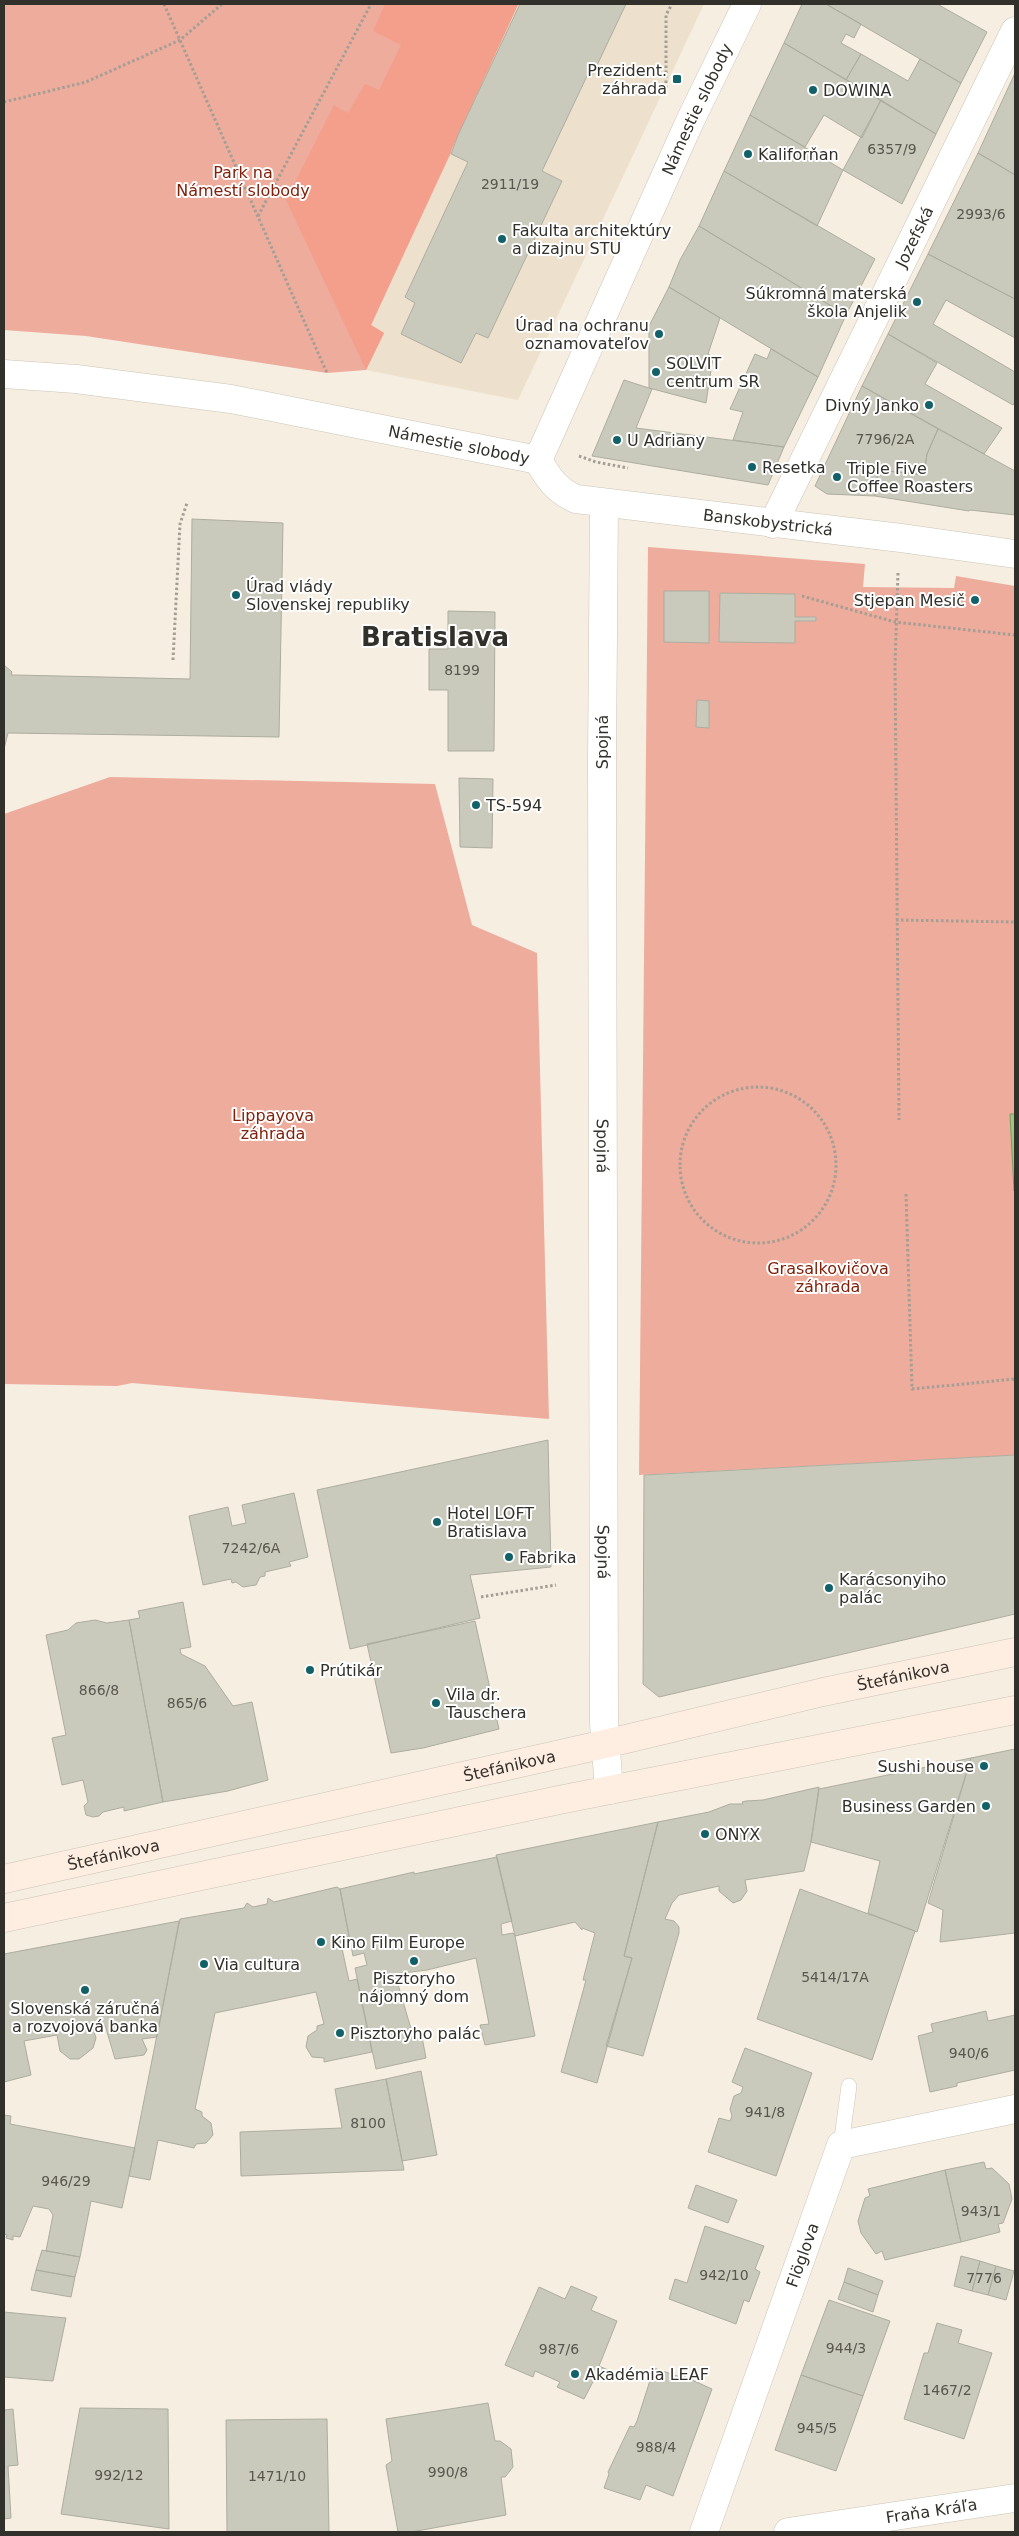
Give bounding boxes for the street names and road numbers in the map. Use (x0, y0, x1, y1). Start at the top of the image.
street label: Námestie slobody (658, 40, 736, 178)
street label: Jozefská (891, 203, 937, 271)
street label: Námestie slobody (387, 422, 531, 468)
street label: Banskobystrická (702, 505, 834, 540)
street label: Spojná (593, 715, 612, 769)
street label: Spojná (593, 1119, 612, 1173)
street label: Spojná (594, 1525, 613, 1579)
street label: Štefánikova (855, 1657, 951, 1695)
street label: Štefánikova (462, 1746, 558, 1786)
street label: Štefánikova (65, 1835, 161, 1875)
street label: Flöglova (782, 2220, 823, 2290)
street label: Fraňa Kráľa (884, 2495, 978, 2527)

